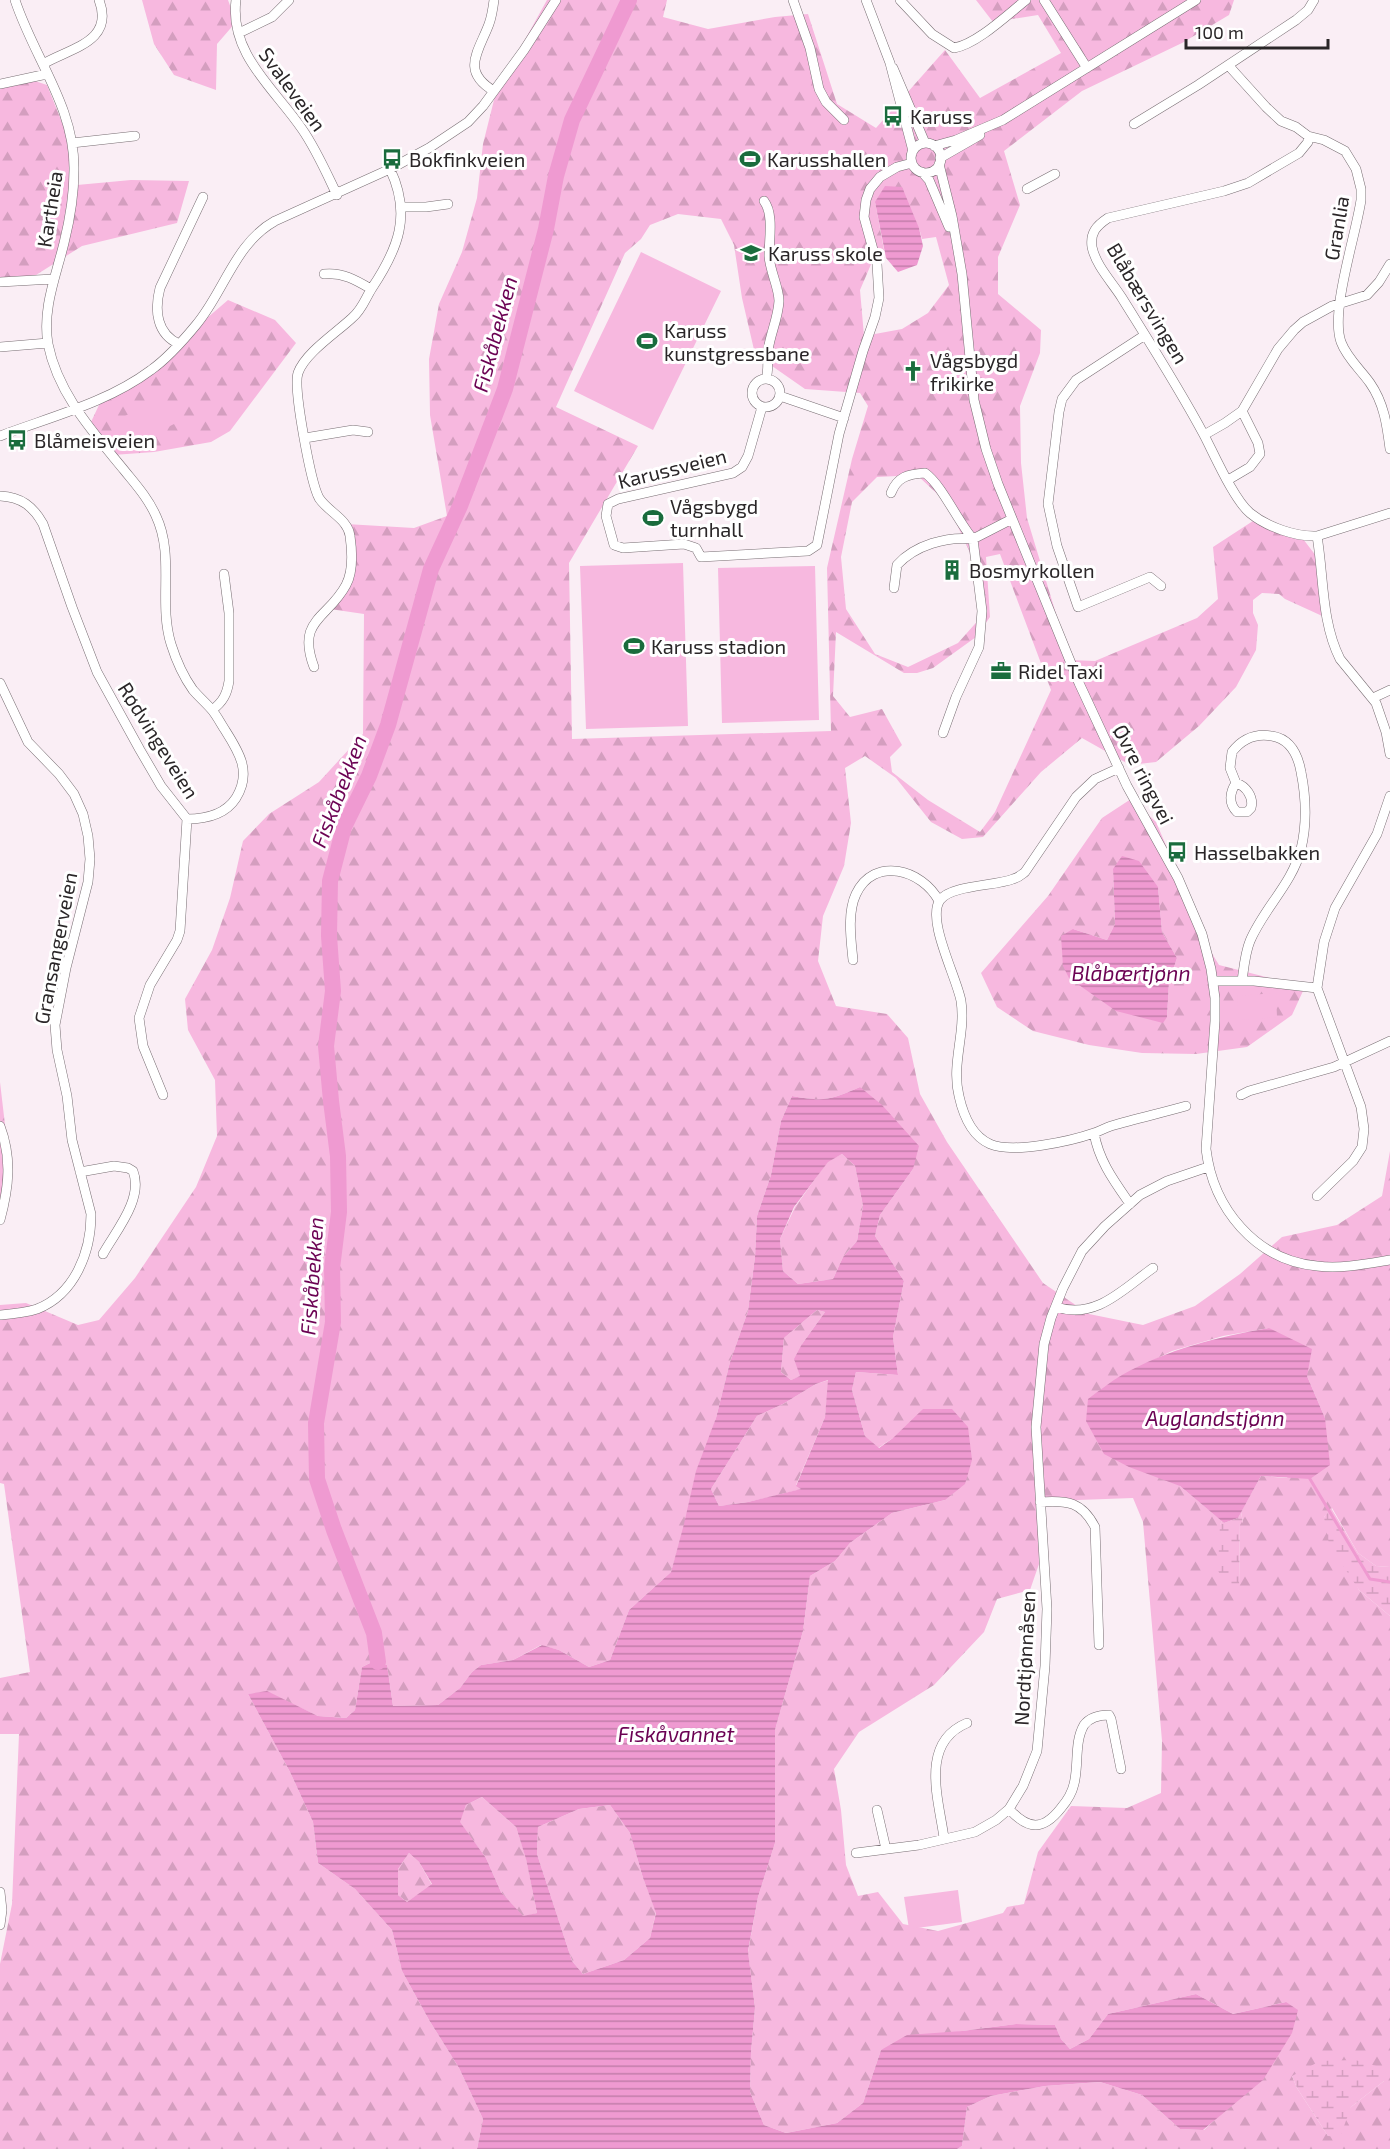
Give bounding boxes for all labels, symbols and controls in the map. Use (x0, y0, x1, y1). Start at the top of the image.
scale bar (1186, 12, 1328, 50)
text: 100 m (1195, 21, 1244, 43)
street label: Svaleveien (255, 42, 331, 136)
bus stop icon: Karuss (881, 104, 905, 128)
place label: Karuss (910, 104, 973, 128)
bus stop icon: Bokfinkveien (380, 147, 404, 171)
place label: Bokfinkveien (409, 147, 525, 171)
sports icon: Karusshallen (738, 147, 762, 171)
place label: Karusshallen (767, 147, 886, 171)
street label: Kartheia (31, 169, 67, 249)
street label: Granlia (1319, 194, 1353, 262)
street label: Blåbærsvingen (1102, 238, 1194, 368)
school or university icon: Karuss skole (739, 241, 763, 265)
place label: Karuss skole (768, 241, 883, 265)
water label: Fiskåbekken (467, 274, 521, 394)
place label: Karuss kunstgressbane (664, 318, 810, 365)
sports icon: Karuss kunstgressbane (635, 329, 659, 353)
place label: Vågsbygd frikirke (930, 348, 1018, 395)
church icon: Vågsbygd frikirke (901, 359, 925, 383)
bus stop icon: Blåmeisveien (5, 428, 29, 452)
place label: Blåmeisveien (34, 428, 155, 452)
street label: Karussveien (615, 443, 729, 493)
place label: Vågsbygd turnhall (670, 494, 758, 541)
sports icon: Vågsbygd turnhall (641, 506, 665, 530)
building icon: Bosmyrkollen (940, 558, 964, 582)
place label: Bosmyrkollen (969, 558, 1095, 582)
sports icon: Karuss stadion (622, 634, 646, 658)
place label: Karuss stadion (651, 634, 786, 658)
office icon: Ridel Taxi (989, 659, 1013, 683)
place label: Ridel Taxi (1018, 659, 1103, 683)
street label: Rødvingeveien (114, 677, 204, 803)
street label: Øvre ringvei (1109, 720, 1179, 828)
water label: Fiskåbekken (305, 731, 371, 851)
bus stop icon: Hasselbakken (1165, 840, 1189, 864)
place label: Hasselbakken (1194, 840, 1320, 864)
street label: Gransangerveien (28, 870, 82, 1026)
water label: Blåbærtjønn (1071, 960, 1191, 986)
water label: Fiskåbekken (294, 1216, 328, 1336)
water label: Auglandstjønn (1144, 1405, 1285, 1431)
street label: Nordtjønnåsen (1008, 1590, 1040, 1726)
water label: Fiskåvannet (618, 1721, 734, 1746)

